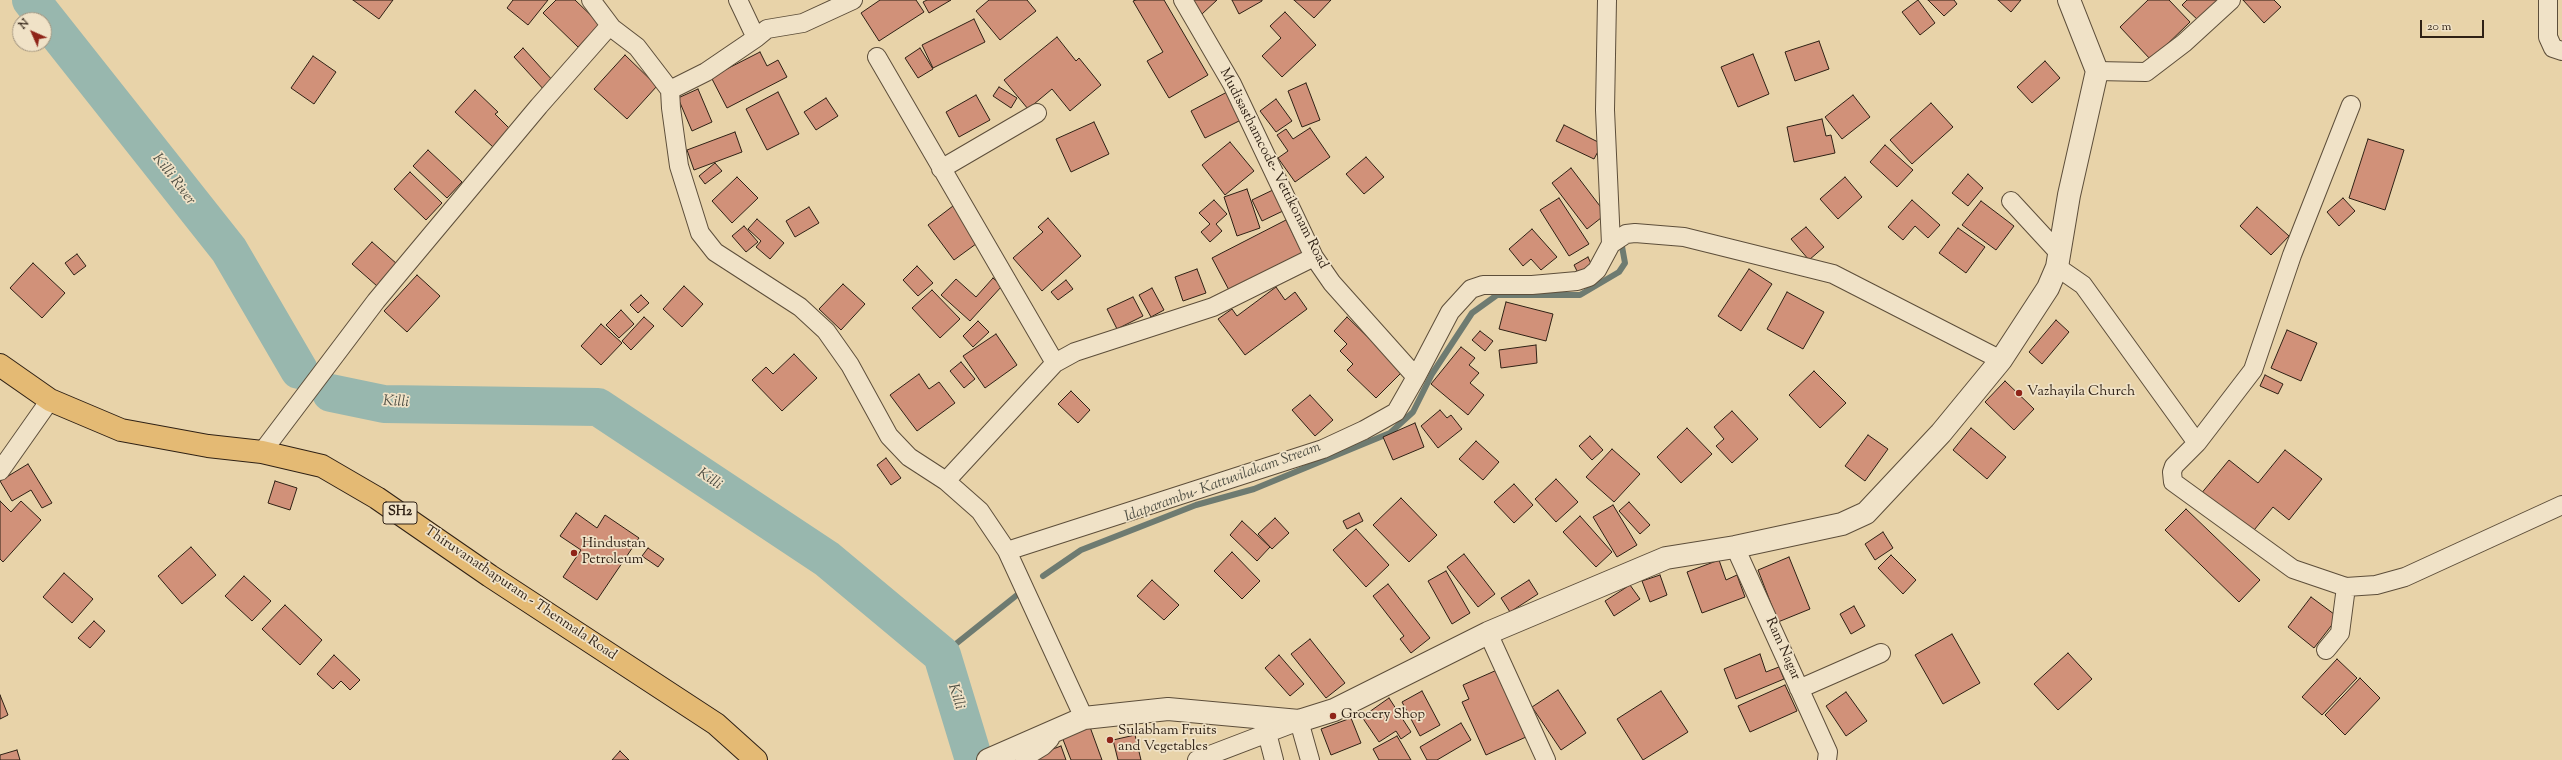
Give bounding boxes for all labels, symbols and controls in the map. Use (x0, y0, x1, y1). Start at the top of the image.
north arrow (12, 12, 52, 52)
scale bar (2422, 12, 2486, 38)
text: N (15, 15, 33, 33)
text: 20 m (2427, 18, 2451, 36)
street label: Mudisasthamcode- Vettikonam Road (1215, 66, 1331, 272)
water label: Killi River (147, 151, 199, 209)
place label: Vazhayila Church (2027, 385, 2135, 401)
marker: Vazhayila Church (2014, 388, 2024, 398)
water label: Killi (383, 393, 409, 413)
water label: Idaparambu- Kattuvilakam Stream (1122, 439, 1324, 527)
water label: Killi (693, 465, 725, 495)
road number: SH2 (383, 502, 417, 524)
street label: Thiruvanathapuram - Thenmala Road (421, 523, 619, 665)
place label: Hindustan Petroleum (582, 537, 646, 570)
marker: Hindustan Petroleum (569, 548, 579, 558)
street label: Ram Nagar (1761, 615, 1803, 683)
water label: Killi (943, 682, 967, 712)
place label: Grocery Shop (1341, 708, 1425, 724)
marker: Grocery Shop (1328, 711, 1338, 721)
place label: Sulabham Fruits and Vegetables (1118, 724, 1217, 756)
marker: Sulabham Fruits and Vegetables (1105, 735, 1115, 745)

